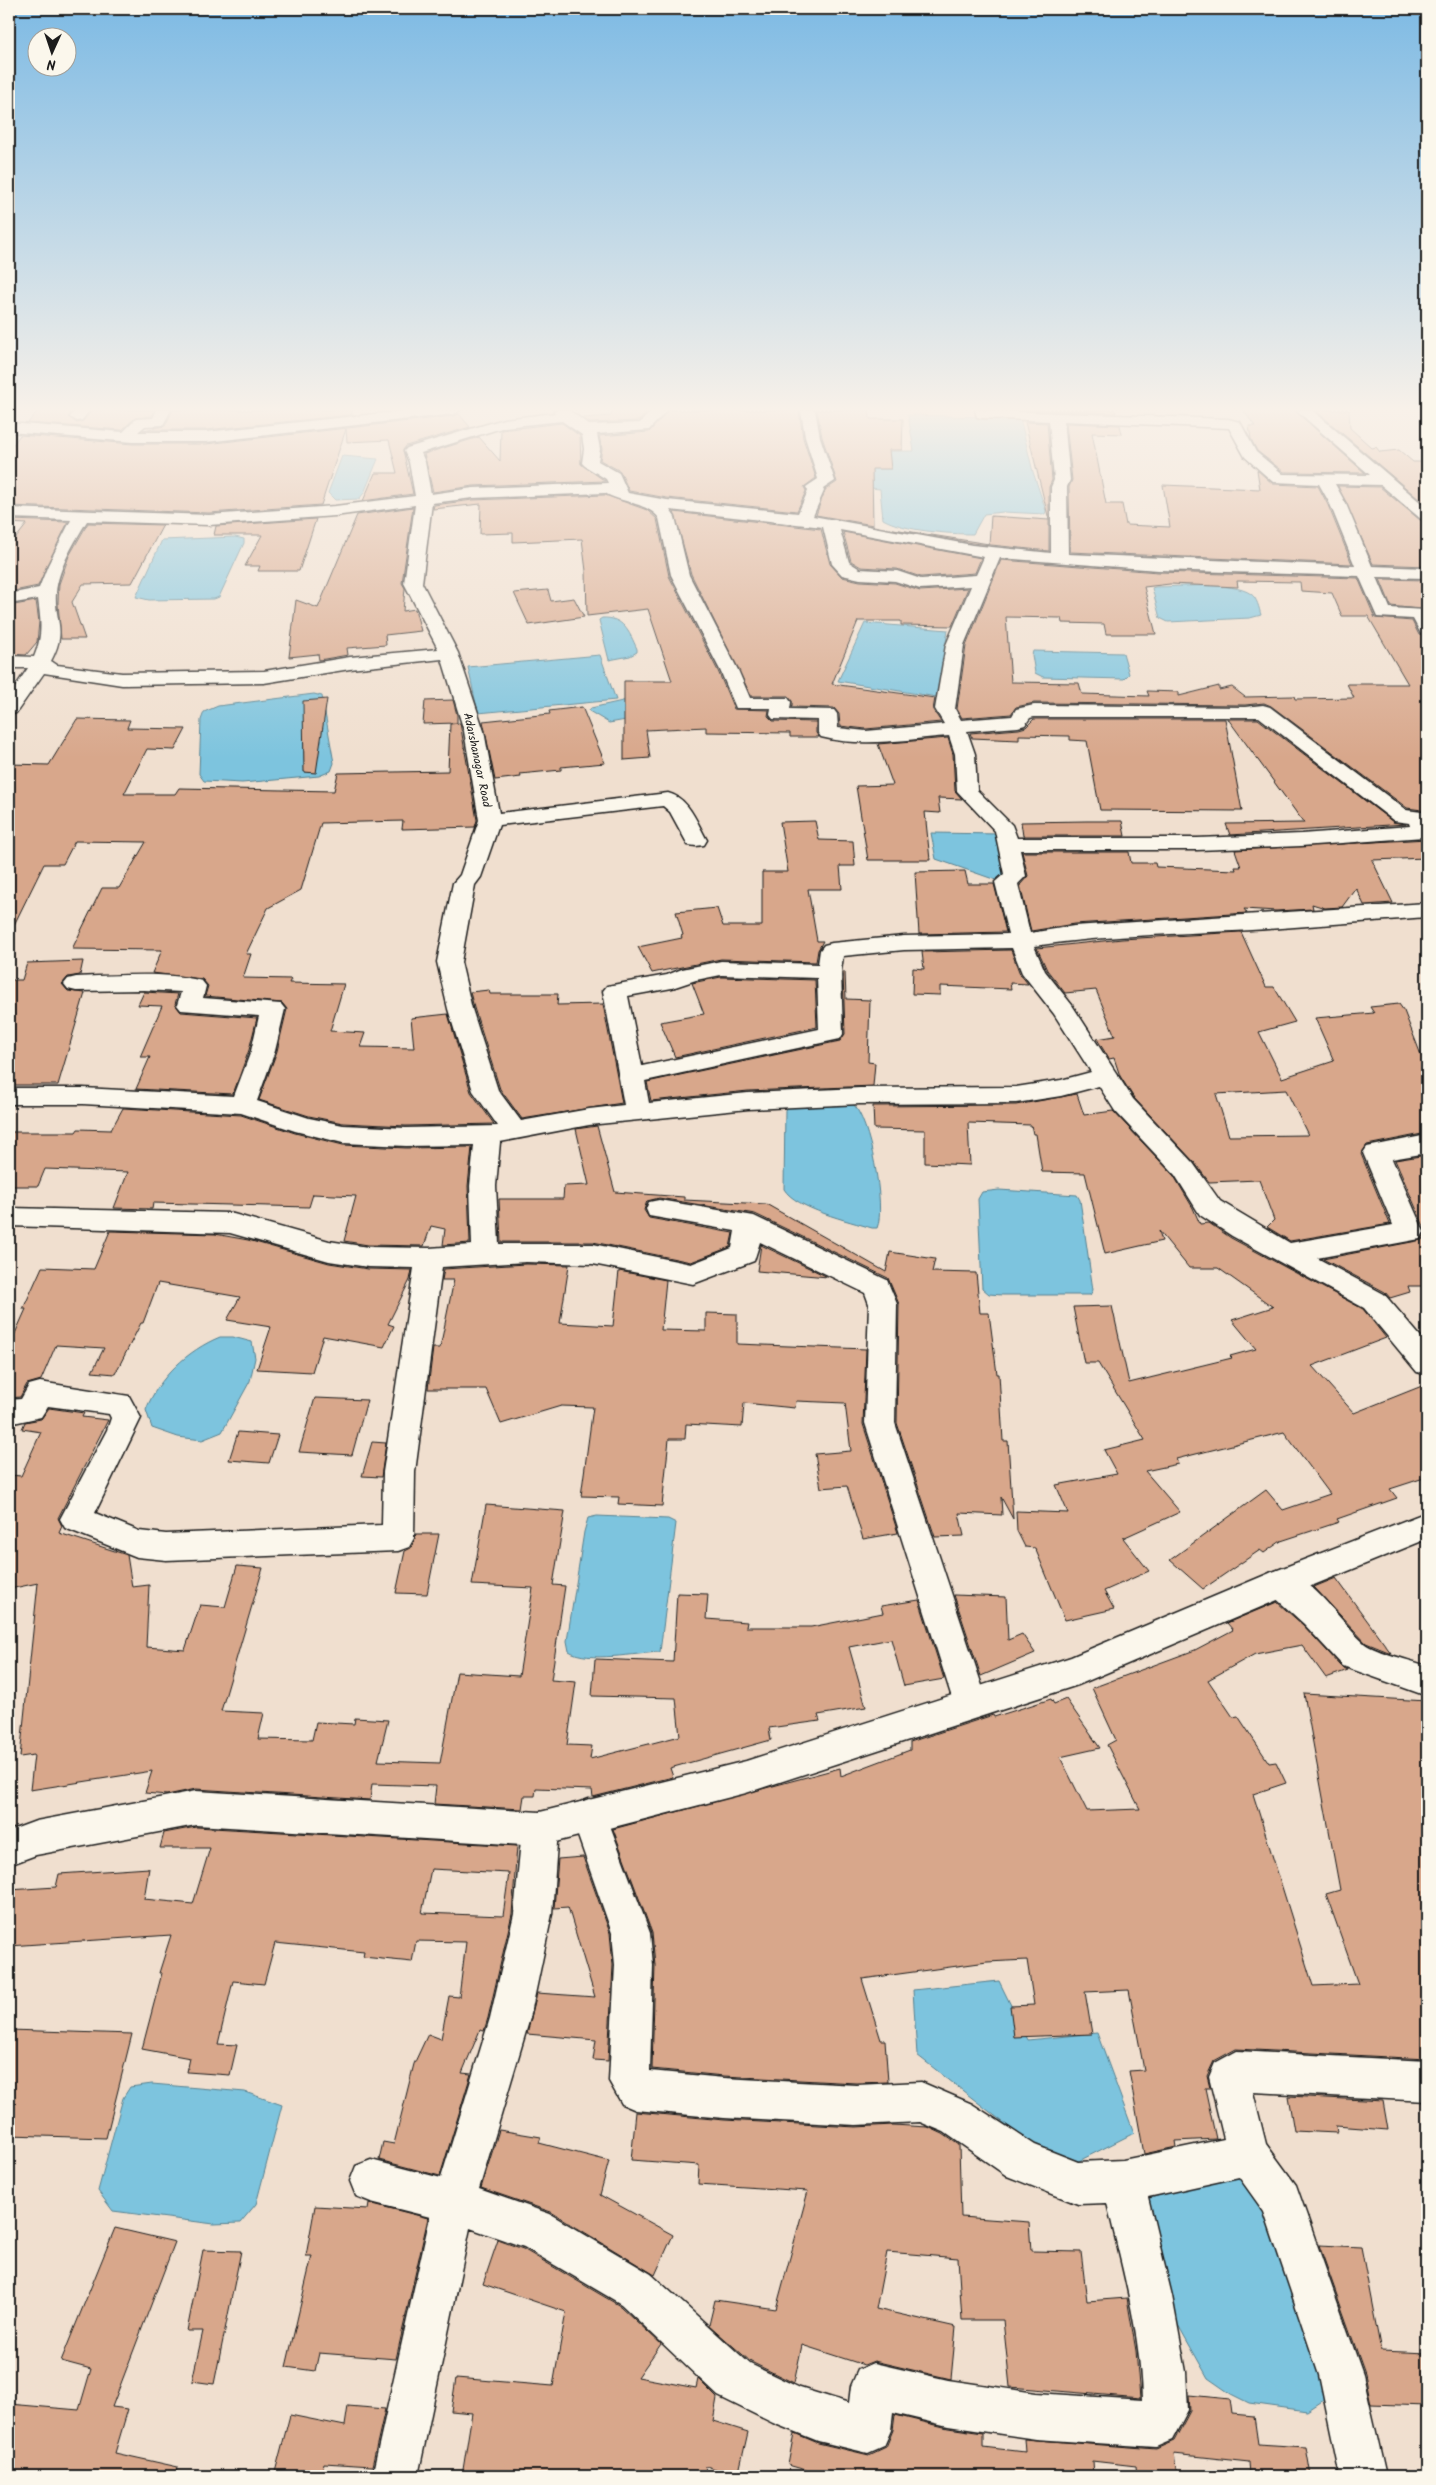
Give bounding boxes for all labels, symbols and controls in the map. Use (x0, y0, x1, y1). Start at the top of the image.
north arrow (28, 28, 78, 78)
text: N (46, 53, 56, 75)
street label: Adarshanagar Road (458, 711, 497, 810)

